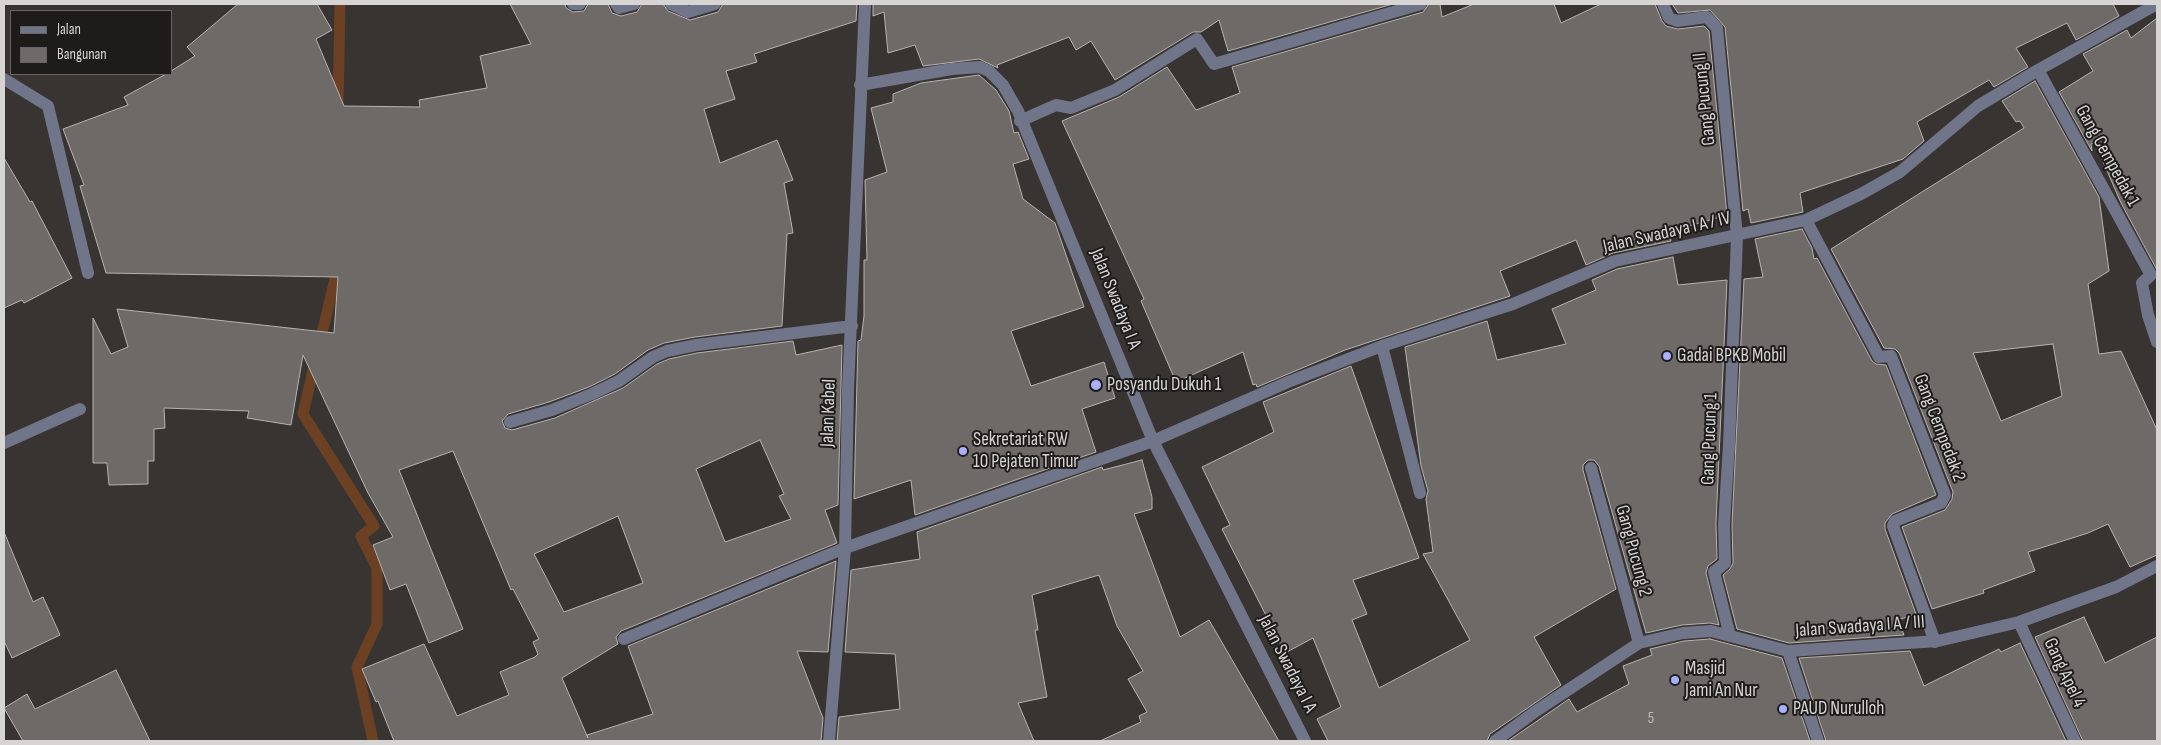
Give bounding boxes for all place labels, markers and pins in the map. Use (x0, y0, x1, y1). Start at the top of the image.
place label: Gadai BPKB Mobil (1677, 345, 1786, 367)
marker: Gadai BPKB Mobil (1661, 350, 1673, 362)
place label: Posyandu Dukuh 1 (1107, 374, 1221, 396)
marker: Posyandu Dukuh 1 (1089, 378, 1103, 392)
place label: Sekretariat RW 10 Pejaten Timur (973, 429, 1079, 473)
marker: Sekretariat RW 10 Pejaten Timur (957, 445, 969, 457)
place label: Masjid Jami An Nur (1685, 658, 1758, 702)
marker: Masjid Jami An Nur (1669, 674, 1681, 686)
place label: PAUD Nurulloh (1793, 698, 1884, 720)
marker: PAUD Nurulloh (1777, 703, 1789, 715)

